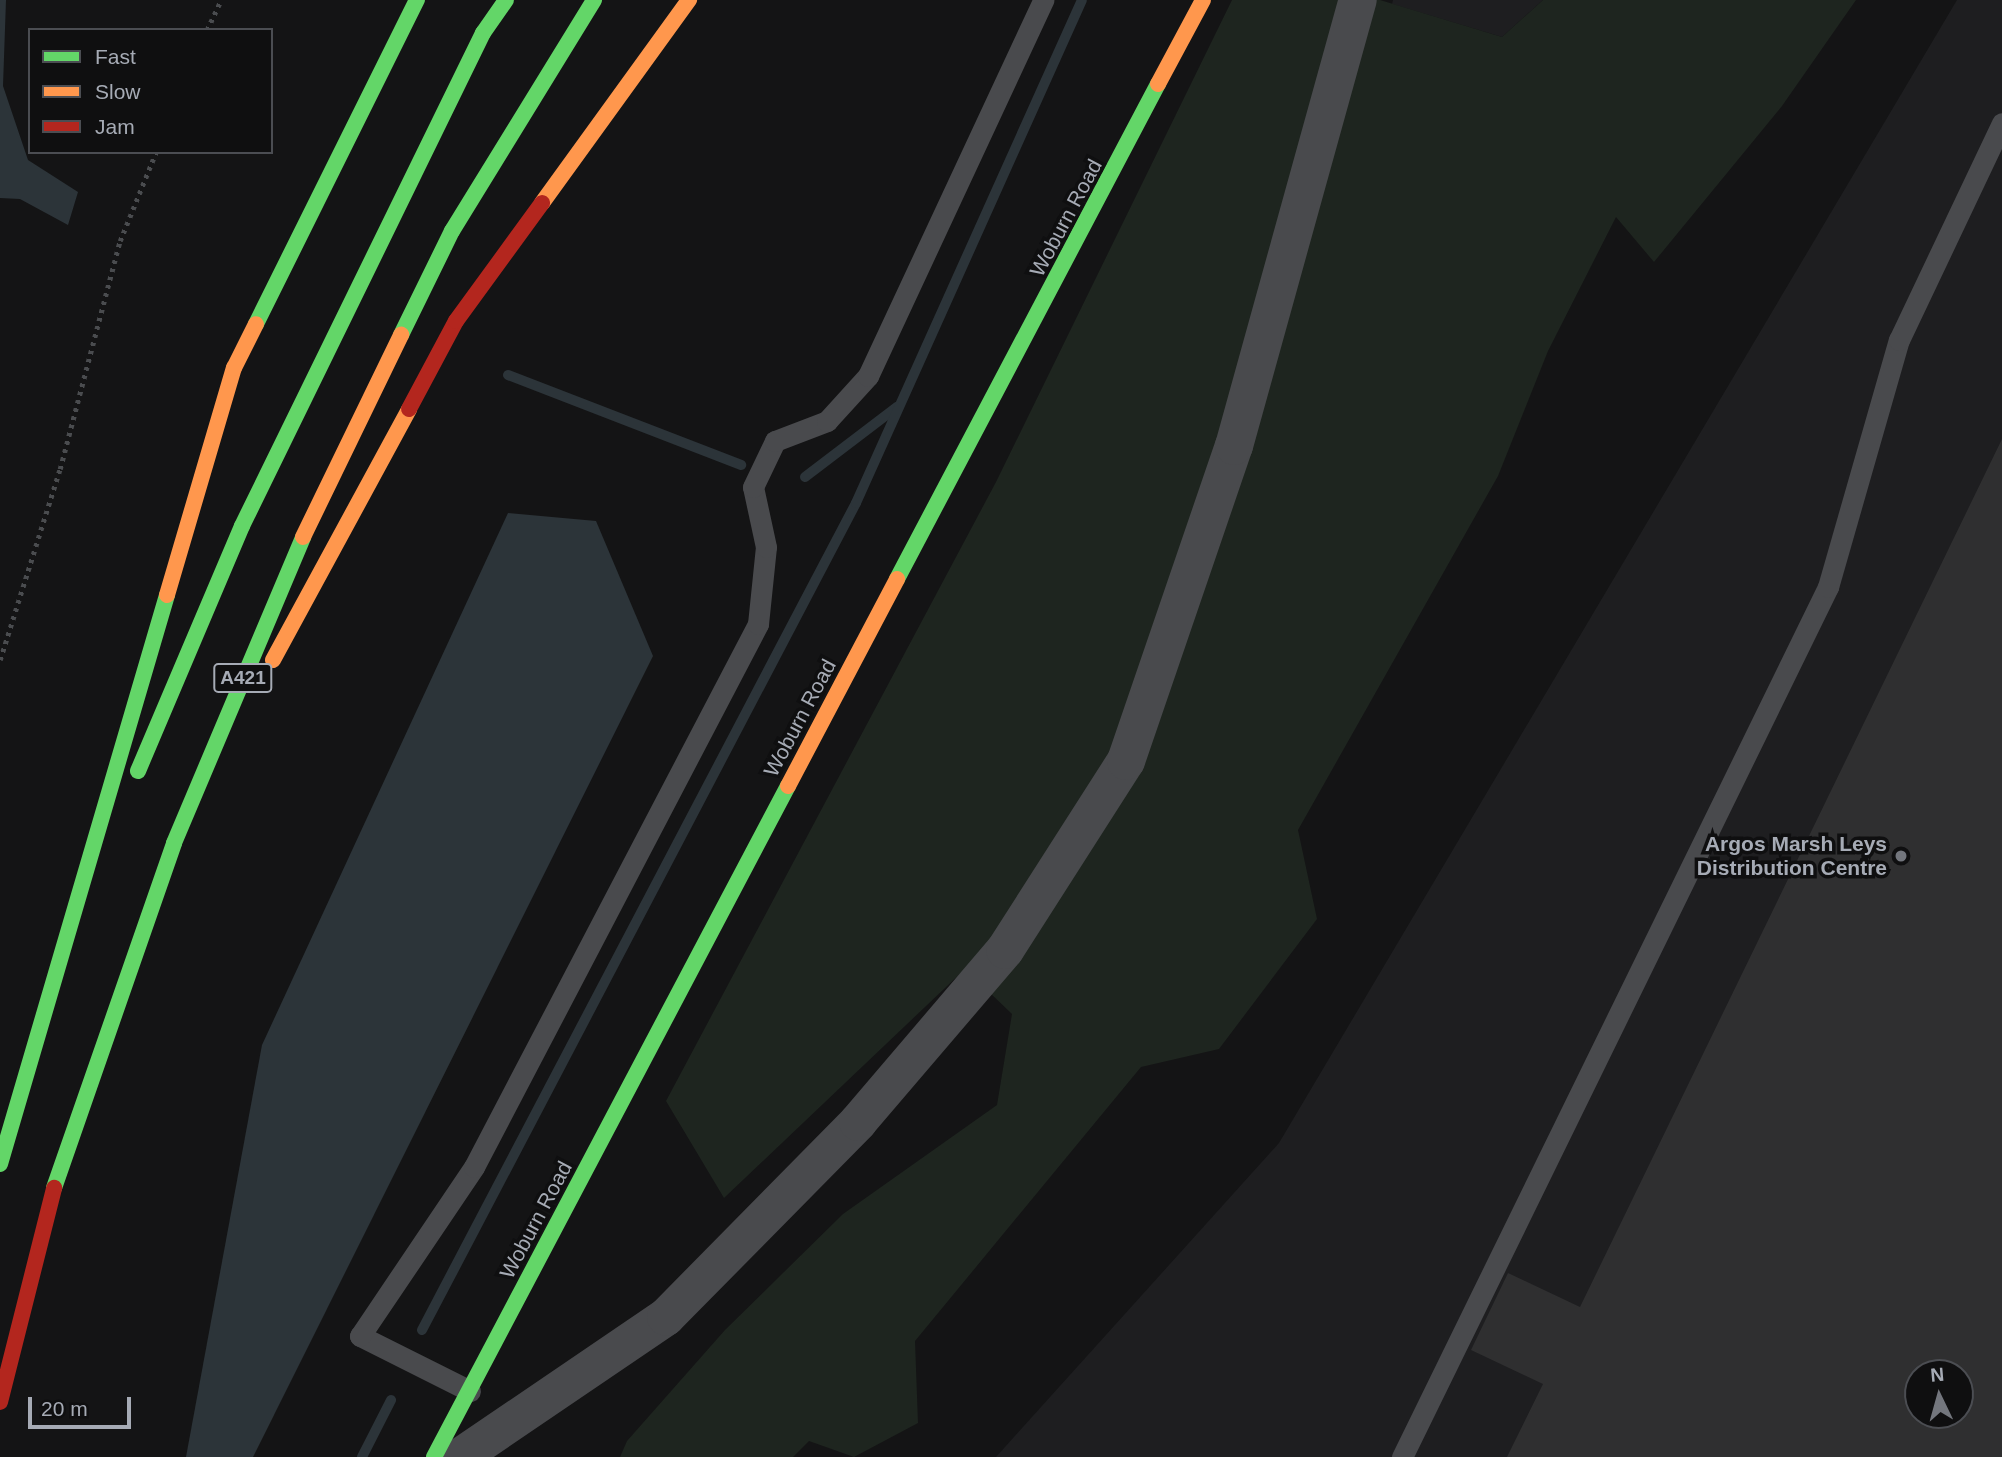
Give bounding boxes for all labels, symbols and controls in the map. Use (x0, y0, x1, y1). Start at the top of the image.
legend (28, 28, 273, 154)
text: Fast (95, 45, 136, 68)
text: Slow (95, 80, 141, 103)
text: Jam (95, 115, 135, 138)
street label: Woburn Road (1025, 155, 1107, 281)
street label: Woburn Road (759, 655, 841, 781)
road number: A421 (213, 663, 273, 694)
place label: Argos Marsh Leys Distribution Centre (1697, 831, 1887, 881)
marker: Argos Marsh Leys Distribution Centre (1893, 848, 1909, 864)
street label: Woburn Road (495, 1157, 577, 1283)
north arrow (1904, 1359, 1974, 1429)
text: N (1930, 1364, 1945, 1386)
scale bar (32, 1384, 135, 1428)
text: 20 m (41, 1397, 88, 1420)

